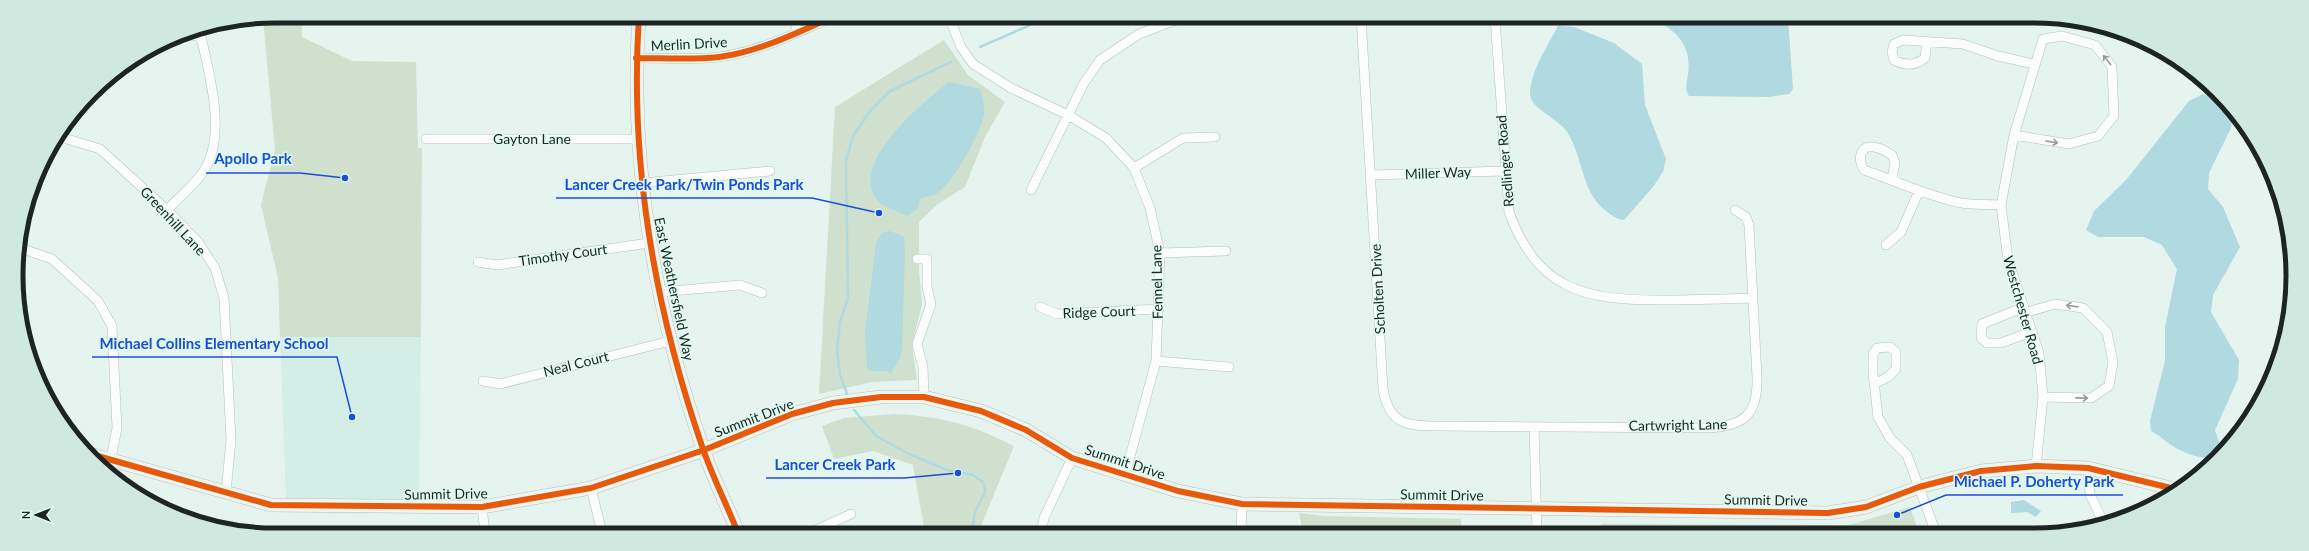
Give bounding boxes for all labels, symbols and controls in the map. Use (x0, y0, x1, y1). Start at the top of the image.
street label: Merlin Drive (650, 33, 728, 54)
one-way arrow (2103, 55, 2111, 66)
street label: Redlinger Road (1492, 114, 1517, 208)
street label: Gayton Lane (493, 130, 571, 147)
one-way arrow (2045, 138, 2058, 146)
callout: Apollo Park (206, 146, 300, 173)
text: Apollo Park (213, 149, 293, 167)
street label: Miller Way (1405, 163, 1472, 182)
callout: Lancer Creek Park/Twin Ponds Park (556, 171, 812, 198)
text: Lancer Creek Park/Twin Ponds Park (565, 175, 804, 193)
street label: Greenhill Lane (137, 183, 210, 259)
street label: East Weathersfield Way (651, 216, 698, 363)
street label: Timothy Court (518, 240, 608, 269)
street label: Scholten Drive (1367, 243, 1388, 335)
street label: Fennel Lane (1147, 245, 1166, 319)
street label: Westchester Road (2000, 254, 2047, 366)
street label: Ridge Court (1062, 302, 1136, 321)
one-way arrow (2066, 302, 2079, 310)
callout: Michael Collins Elementary School (92, 330, 337, 357)
text: Michael Collins Elementary School (100, 334, 329, 352)
street label: Neal Court (541, 347, 610, 380)
one-way arrow (2075, 394, 2088, 402)
street label: Summit Drive (712, 395, 796, 440)
street label: Cartwright Lane (1628, 415, 1728, 434)
street label: Summit Drive (1083, 441, 1168, 483)
callout: Lancer Creek Park (766, 451, 904, 478)
text: Lancer Creek Park (774, 455, 897, 473)
callout: Michael P. Doherty Park (1946, 468, 2123, 495)
text: Michael P. Doherty Park (1954, 472, 2115, 490)
street label: Summit Drive (404, 484, 488, 503)
street label: Summit Drive (1400, 485, 1484, 504)
street label: Summit Drive (1724, 490, 1808, 509)
north arrow (16, 495, 56, 535)
text: N (19, 511, 32, 519)

